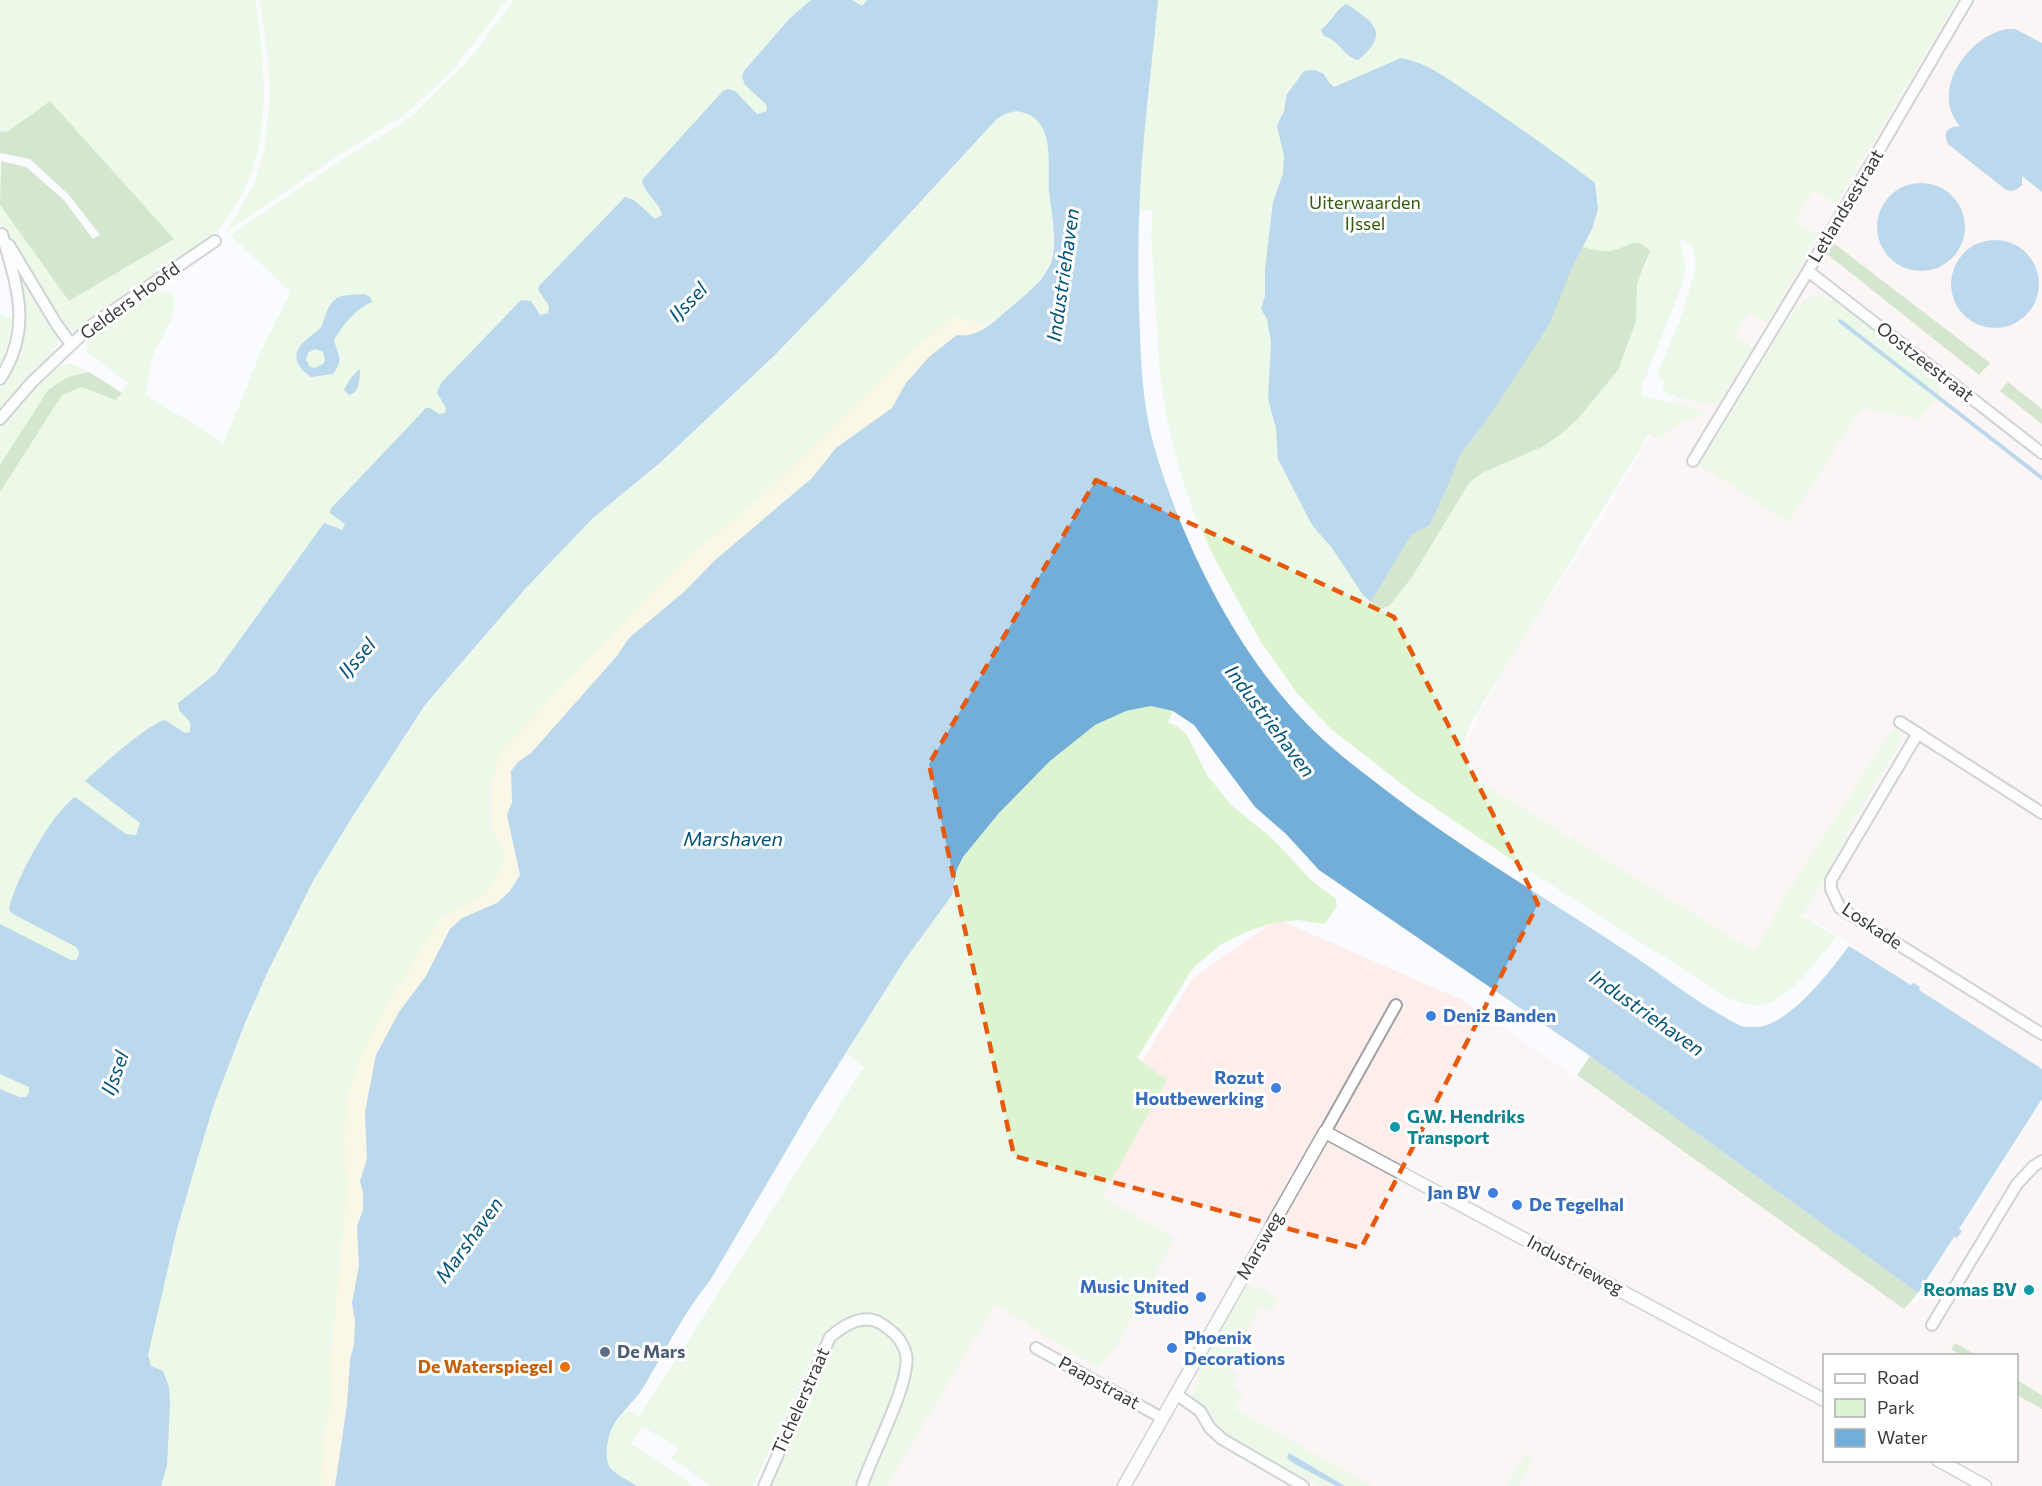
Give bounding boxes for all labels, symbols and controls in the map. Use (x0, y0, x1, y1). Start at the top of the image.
street label: Letlandsestraat (1803, 145, 1888, 266)
park label: Uiterwaarden IJssel (1309, 191, 1421, 234)
water label: Industriehaven (1041, 207, 1083, 343)
street label: Gelders Hoofd (75, 257, 184, 344)
water label: IJssel (663, 276, 712, 326)
street label: Oostzeestraat (1873, 316, 1979, 406)
water label: IJssel (332, 632, 381, 682)
water label: Industriehaven (1221, 660, 1321, 781)
water label: Marshaven (683, 826, 783, 850)
street label: Loskade (1838, 897, 1907, 953)
water label: Industriehaven (1586, 964, 1709, 1061)
place label: Deniz Banden (1443, 1004, 1556, 1026)
marker: Deniz Banden (1424, 1009, 1438, 1023)
water label: IJssel (95, 1046, 133, 1098)
place label: Rozut Houtbewerking (1135, 1066, 1264, 1109)
marker: Rozut Houtbewerking (1269, 1081, 1283, 1095)
place label: G.W. Hendriks Transport (1407, 1105, 1525, 1148)
marker: G.W. Hendriks Transport (1388, 1120, 1402, 1134)
place label: Jan BV (1427, 1181, 1481, 1203)
marker: Jan BV (1486, 1186, 1500, 1200)
water label: Marshaven (429, 1192, 507, 1287)
place label: De Tegelhal (1529, 1193, 1624, 1215)
marker: De Tegelhal (1510, 1198, 1524, 1212)
street label: Marsweg (1231, 1207, 1287, 1283)
street label: Industrieweg (1524, 1230, 1628, 1299)
place label: Music United Studio (1080, 1275, 1189, 1318)
place label: Reomas BV (1923, 1278, 2017, 1300)
marker: Reomas BV (2022, 1283, 2036, 1297)
marker: Music United Studio (1194, 1290, 1208, 1304)
place label: Phoenix Decorations (1184, 1326, 1285, 1369)
place label: De Mars (617, 1340, 685, 1362)
marker: Phoenix Decorations (1165, 1341, 1179, 1355)
street label: Tichelerstraat (767, 1344, 833, 1457)
marker: De Mars (598, 1345, 612, 1359)
street label: Paapstraat (1055, 1351, 1144, 1413)
legend (1823, 1354, 2018, 1462)
place label: De Waterspiegel (418, 1355, 553, 1377)
marker: De Waterspiegel (558, 1360, 572, 1374)
text: Road (1877, 1366, 1919, 1388)
text: Park (1877, 1396, 1915, 1418)
text: Water (1877, 1426, 1928, 1448)

